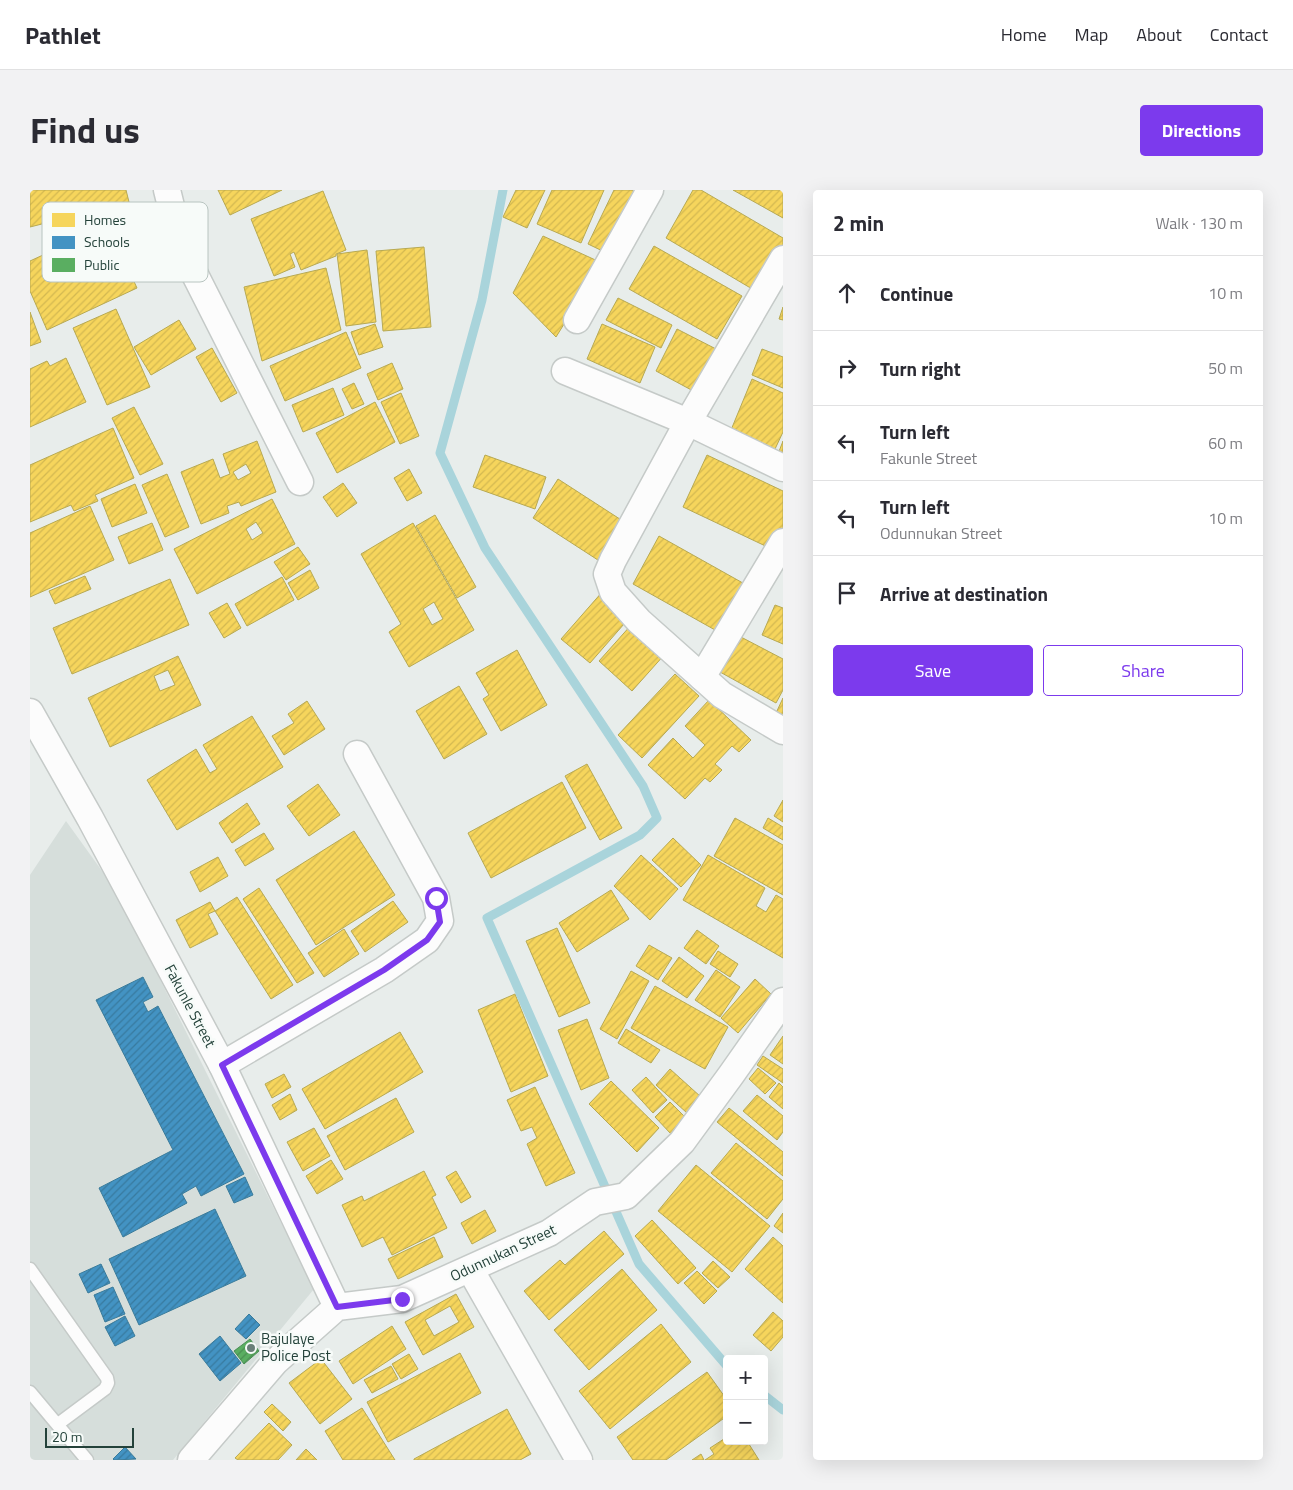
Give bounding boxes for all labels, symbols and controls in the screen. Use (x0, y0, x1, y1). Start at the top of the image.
text: Pathlet (25, 17, 101, 53)
text: Home (1001, 21, 1047, 48)
text: Map (1075, 21, 1108, 48)
text: About (1136, 21, 1182, 48)
text: Contact (1210, 21, 1268, 48)
text: Find us (30, 103, 140, 157)
button: Directions (1140, 105, 1263, 156)
legend (42, 202, 208, 282)
text: 2 min (833, 207, 884, 239)
text: Homes (84, 209, 126, 230)
text: Walk · 130 m (1155, 211, 1243, 235)
text: Schools (84, 231, 130, 252)
text: Public (84, 254, 120, 275)
icon: ahead (833, 279, 861, 307)
text: Continue (880, 279, 953, 308)
text: 10 m (1208, 281, 1243, 305)
icon: right (833, 354, 861, 382)
text: Turn right (880, 354, 961, 383)
text: 50 m (1208, 356, 1243, 380)
text: Turn left (880, 417, 950, 446)
icon: left (833, 429, 861, 457)
text: 60 m (1208, 431, 1243, 455)
text: Fakunle Street (880, 446, 977, 470)
text: Turn left (880, 492, 950, 521)
icon: left (833, 504, 861, 532)
text: 10 m (1208, 506, 1243, 530)
text: Odunnukan Street (880, 521, 1002, 545)
icon: arrive (833, 579, 861, 607)
text: Arrive at destination (880, 579, 1048, 608)
button: Save (833, 645, 1033, 696)
button: Share (1043, 645, 1243, 696)
route start (425, 887, 448, 910)
street label: Fakunle Street (159, 960, 222, 1052)
street label: Odunnukan Street (446, 1218, 560, 1287)
route end (391, 1288, 414, 1311)
place label: Bajulaye Police Post (261, 1327, 332, 1367)
marker: Bajulaye Police Post (245, 1342, 257, 1354)
map controls (723, 1355, 768, 1445)
button: + (723, 1355, 768, 1400)
button: − (723, 1400, 768, 1445)
scale bar (45, 1425, 134, 1448)
text: 20 m (52, 1426, 82, 1447)

